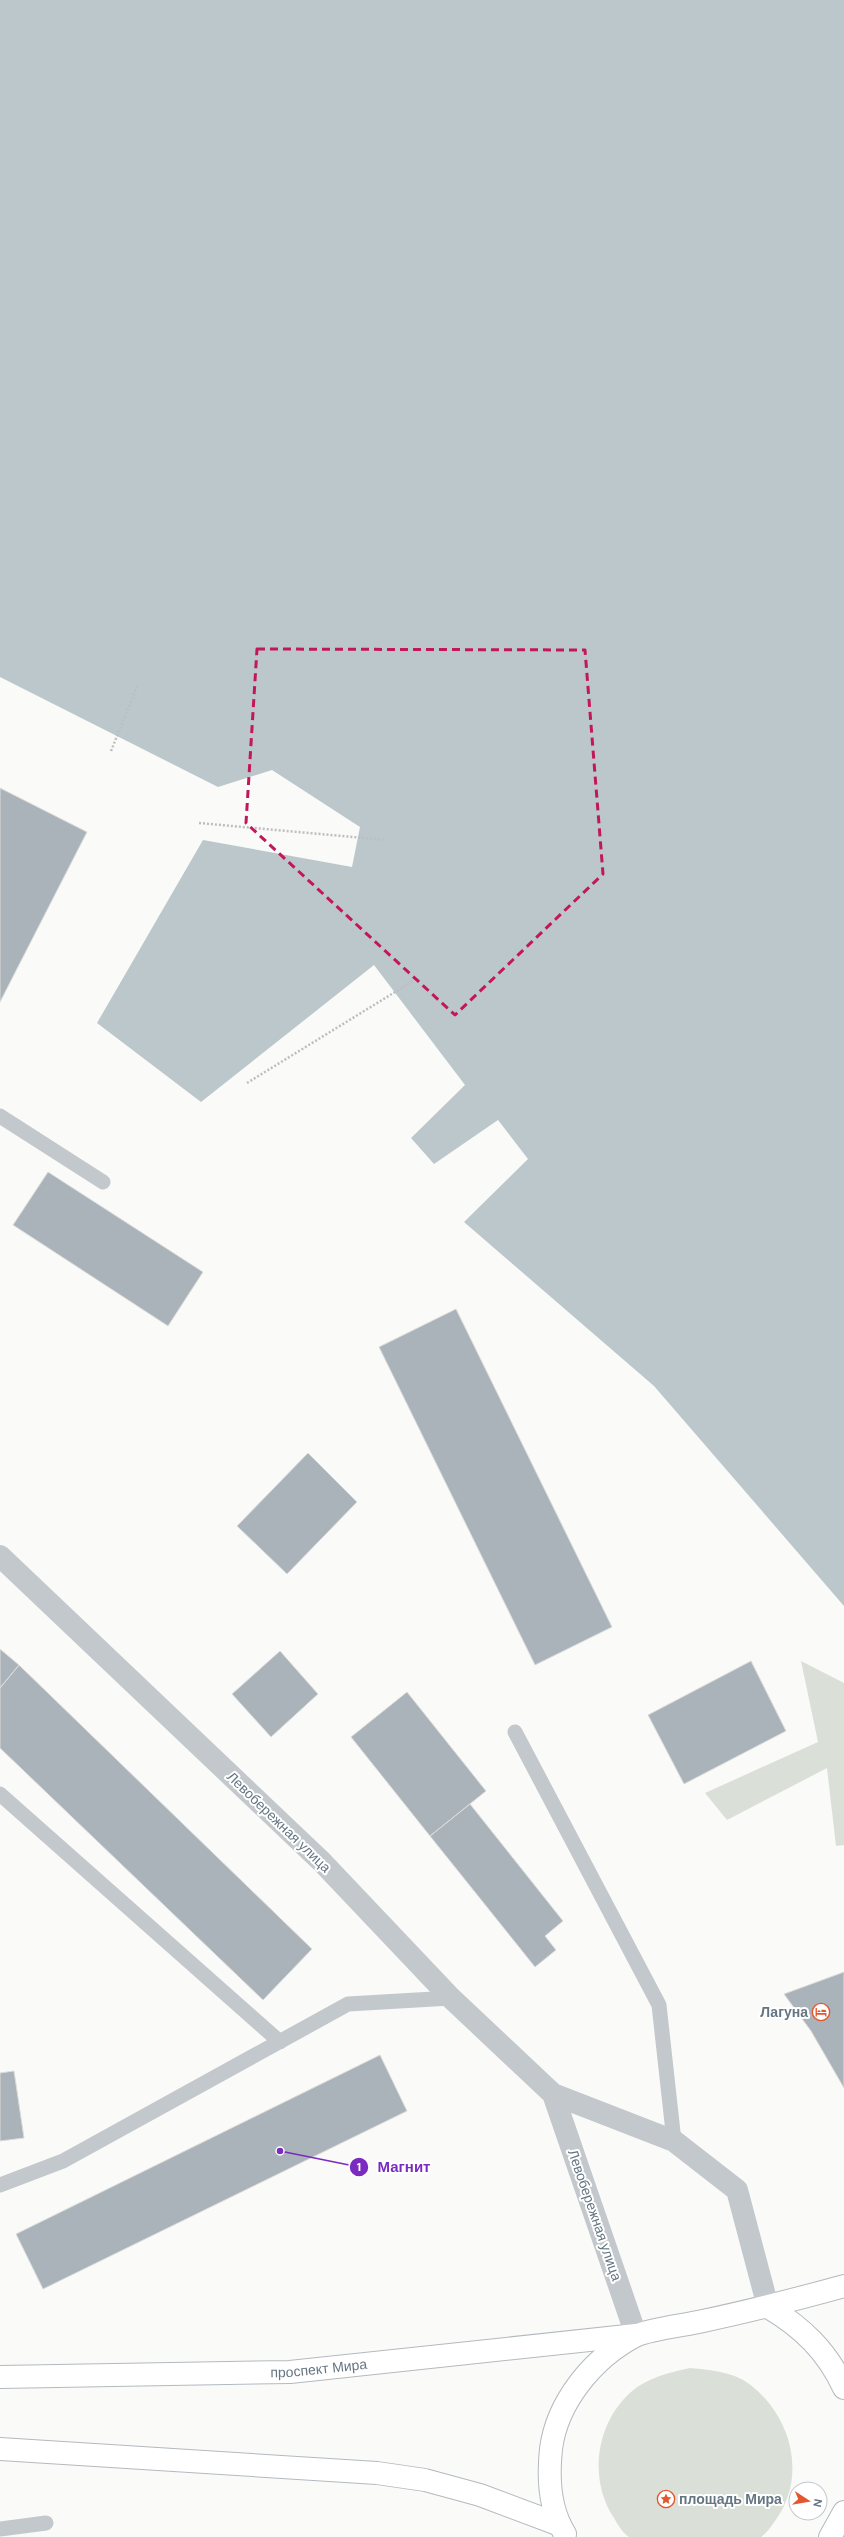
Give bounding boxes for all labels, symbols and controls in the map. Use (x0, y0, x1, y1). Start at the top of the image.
street label: Левобережная улица (223, 1768, 335, 1876)
hotel icon: Лагуна (811, 2002, 831, 2022)
place label: Лагуна (760, 2003, 808, 2021)
street label: Левобережная улица (564, 2147, 626, 2283)
callout: Магнит (349, 2154, 438, 2181)
text: Магнит (378, 2157, 430, 2177)
text: 1 (357, 2159, 361, 2175)
street label: проспект Мира (270, 2355, 368, 2381)
north arrow (788, 2481, 828, 2521)
place icon: площадь Мира (656, 2489, 676, 2509)
place label: площадь Мира (679, 2490, 782, 2508)
text: N (810, 2498, 825, 2508)

